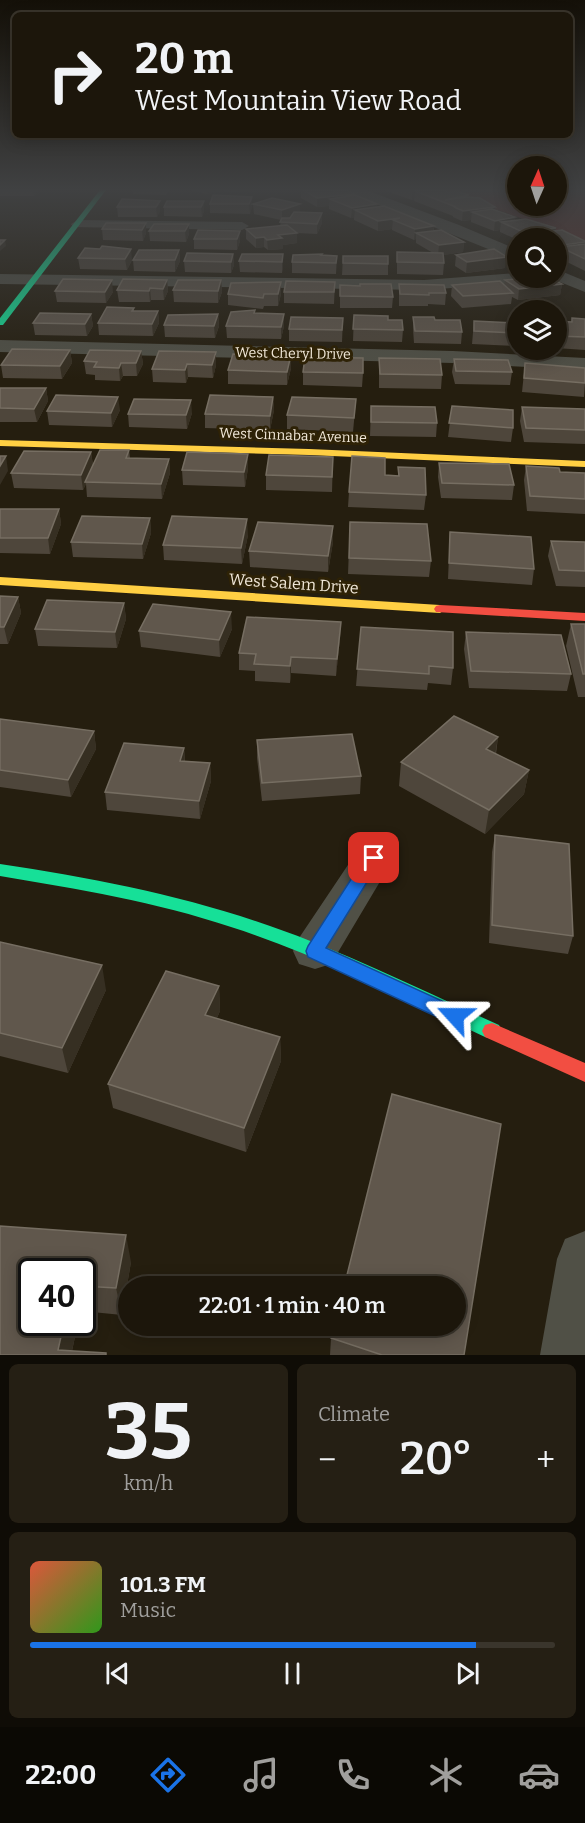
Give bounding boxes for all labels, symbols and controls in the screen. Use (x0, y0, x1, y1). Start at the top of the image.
text: 20 m (135, 34, 233, 84)
icon: right (36, 36, 114, 114)
text: West Mountain View Road (135, 85, 462, 117)
north arrow (507, 156, 567, 216)
map controls (507, 156, 567, 360)
button: search (507, 228, 567, 288)
button: layers (507, 300, 567, 360)
street label: West Cheryl Drive (235, 344, 351, 363)
street label: West Cinnabar Avenue (219, 424, 367, 447)
street label: West Salem Drive (229, 569, 359, 598)
pin (348, 832, 399, 883)
icon: arrive (357, 841, 390, 874)
position arrow (423, 984, 487, 1048)
speed limit sign: 40 (18, 1258, 96, 1336)
text: 22:01 · 1 min · 40 m (199, 1292, 385, 1319)
text: 35 (105, 1385, 192, 1479)
text: Climate (318, 1402, 390, 1426)
text: 20° (400, 1432, 473, 1486)
text: − (318, 1440, 336, 1480)
text: + (536, 1440, 555, 1480)
text: km/h (124, 1471, 173, 1495)
text: 101.3 FM (120, 1571, 206, 1598)
text: Music (120, 1598, 176, 1622)
icon: previous (101, 1657, 134, 1690)
icon: pause (276, 1657, 309, 1690)
icon: next (451, 1657, 484, 1690)
icon: directions (147, 1754, 189, 1796)
icon: music (240, 1754, 282, 1796)
icon: phone (332, 1754, 374, 1796)
icon: climate (425, 1754, 467, 1796)
icon: car (518, 1754, 560, 1796)
text: 22:00 (25, 1759, 96, 1791)

